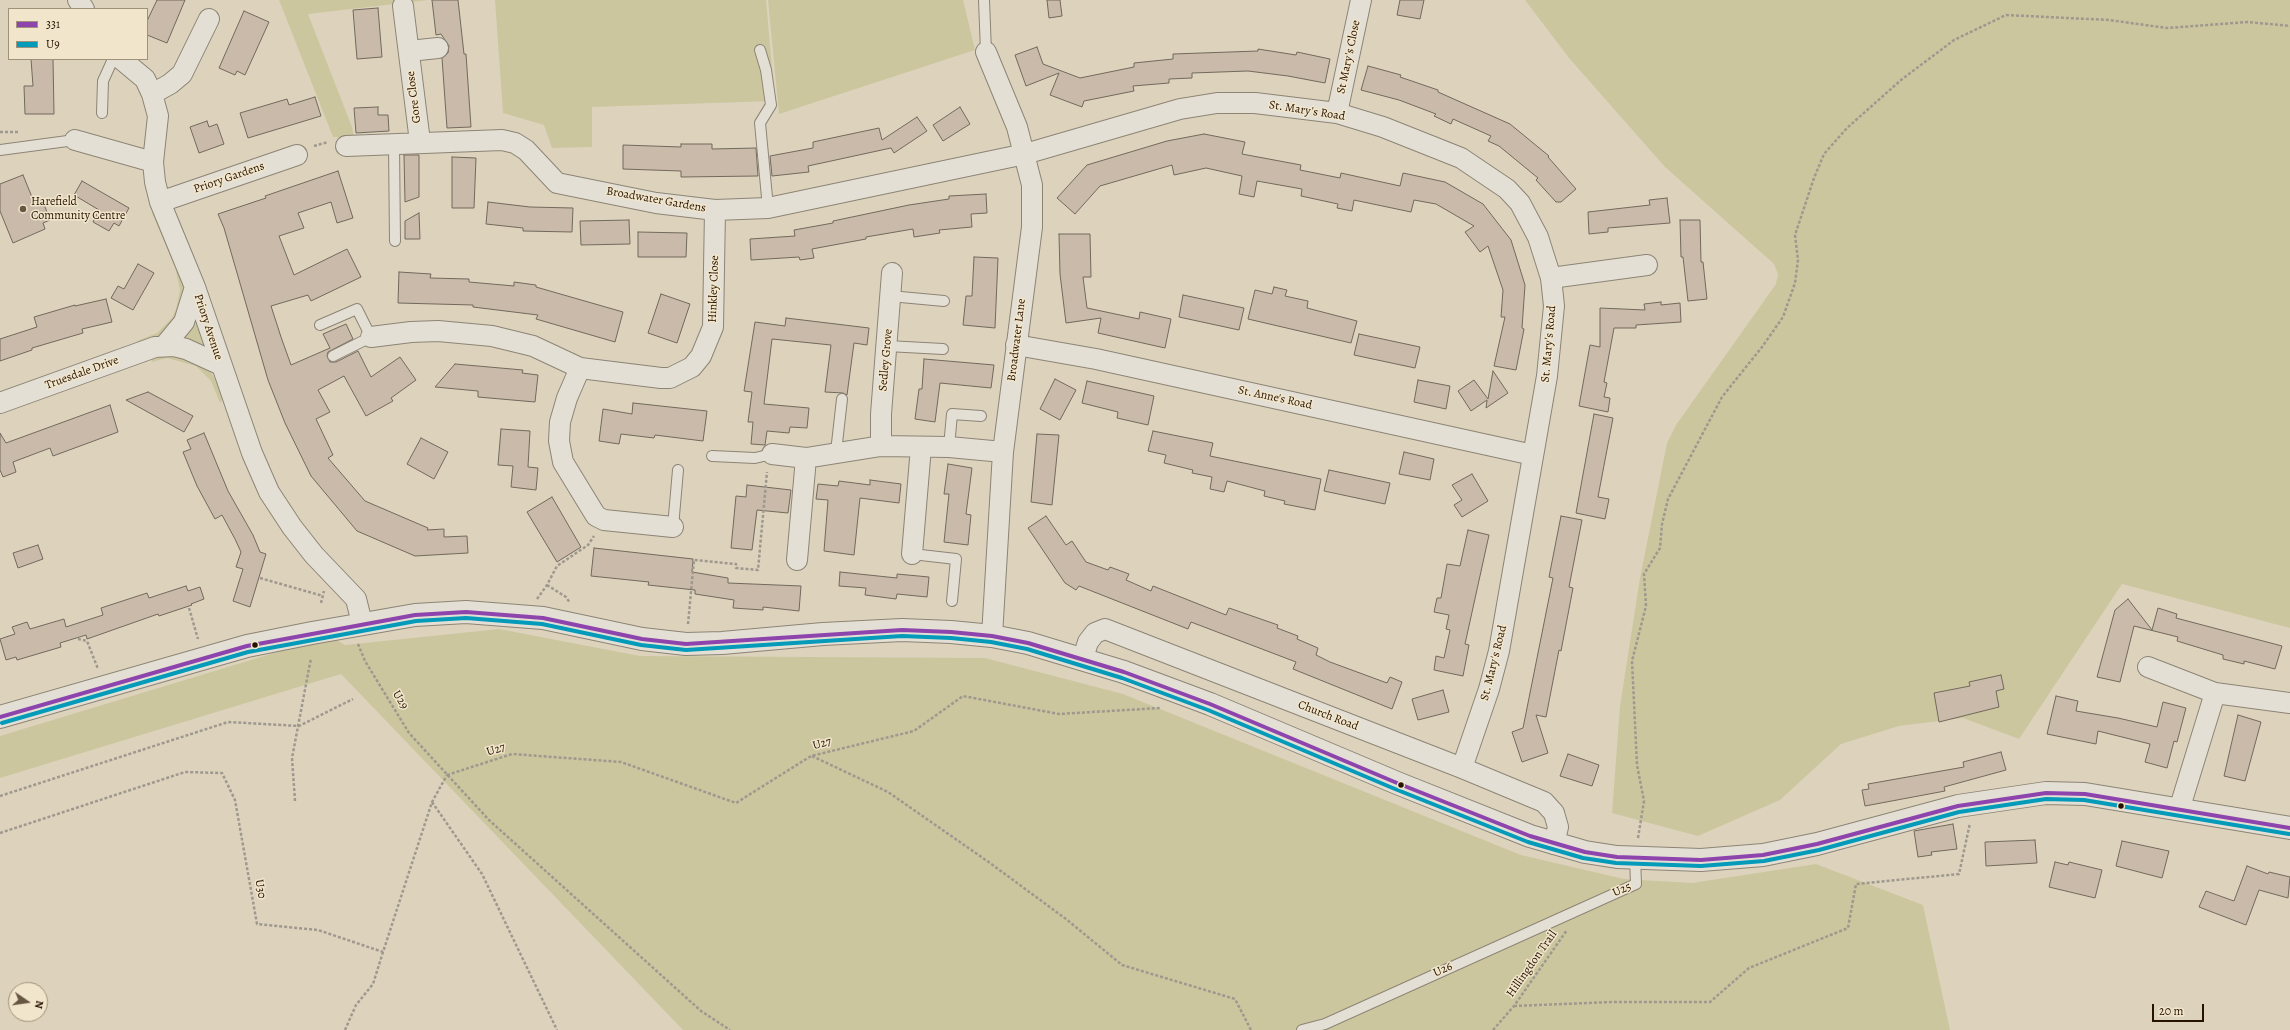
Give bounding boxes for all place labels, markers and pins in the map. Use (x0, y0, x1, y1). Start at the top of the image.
place label: Harefield Community Centre (31, 195, 125, 223)
marker: Harefield Community Centre (18, 204, 28, 214)
unlabelled marker (250, 640, 260, 650)
unlabelled marker (1396, 780, 1406, 790)
unlabelled marker (2116, 801, 2126, 811)

